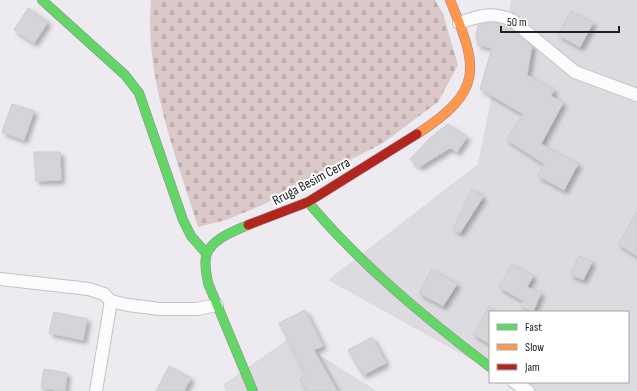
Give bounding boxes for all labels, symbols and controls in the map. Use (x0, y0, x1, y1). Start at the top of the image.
scale bar (501, 8, 619, 34)
text: 50 m (507, 15, 527, 30)
street label: Rruga Besim Cerra (269, 154, 353, 209)
legend (489, 311, 629, 383)
text: Fast (525, 320, 542, 335)
text: Slow (525, 340, 544, 355)
text: Jam (524, 360, 540, 375)

